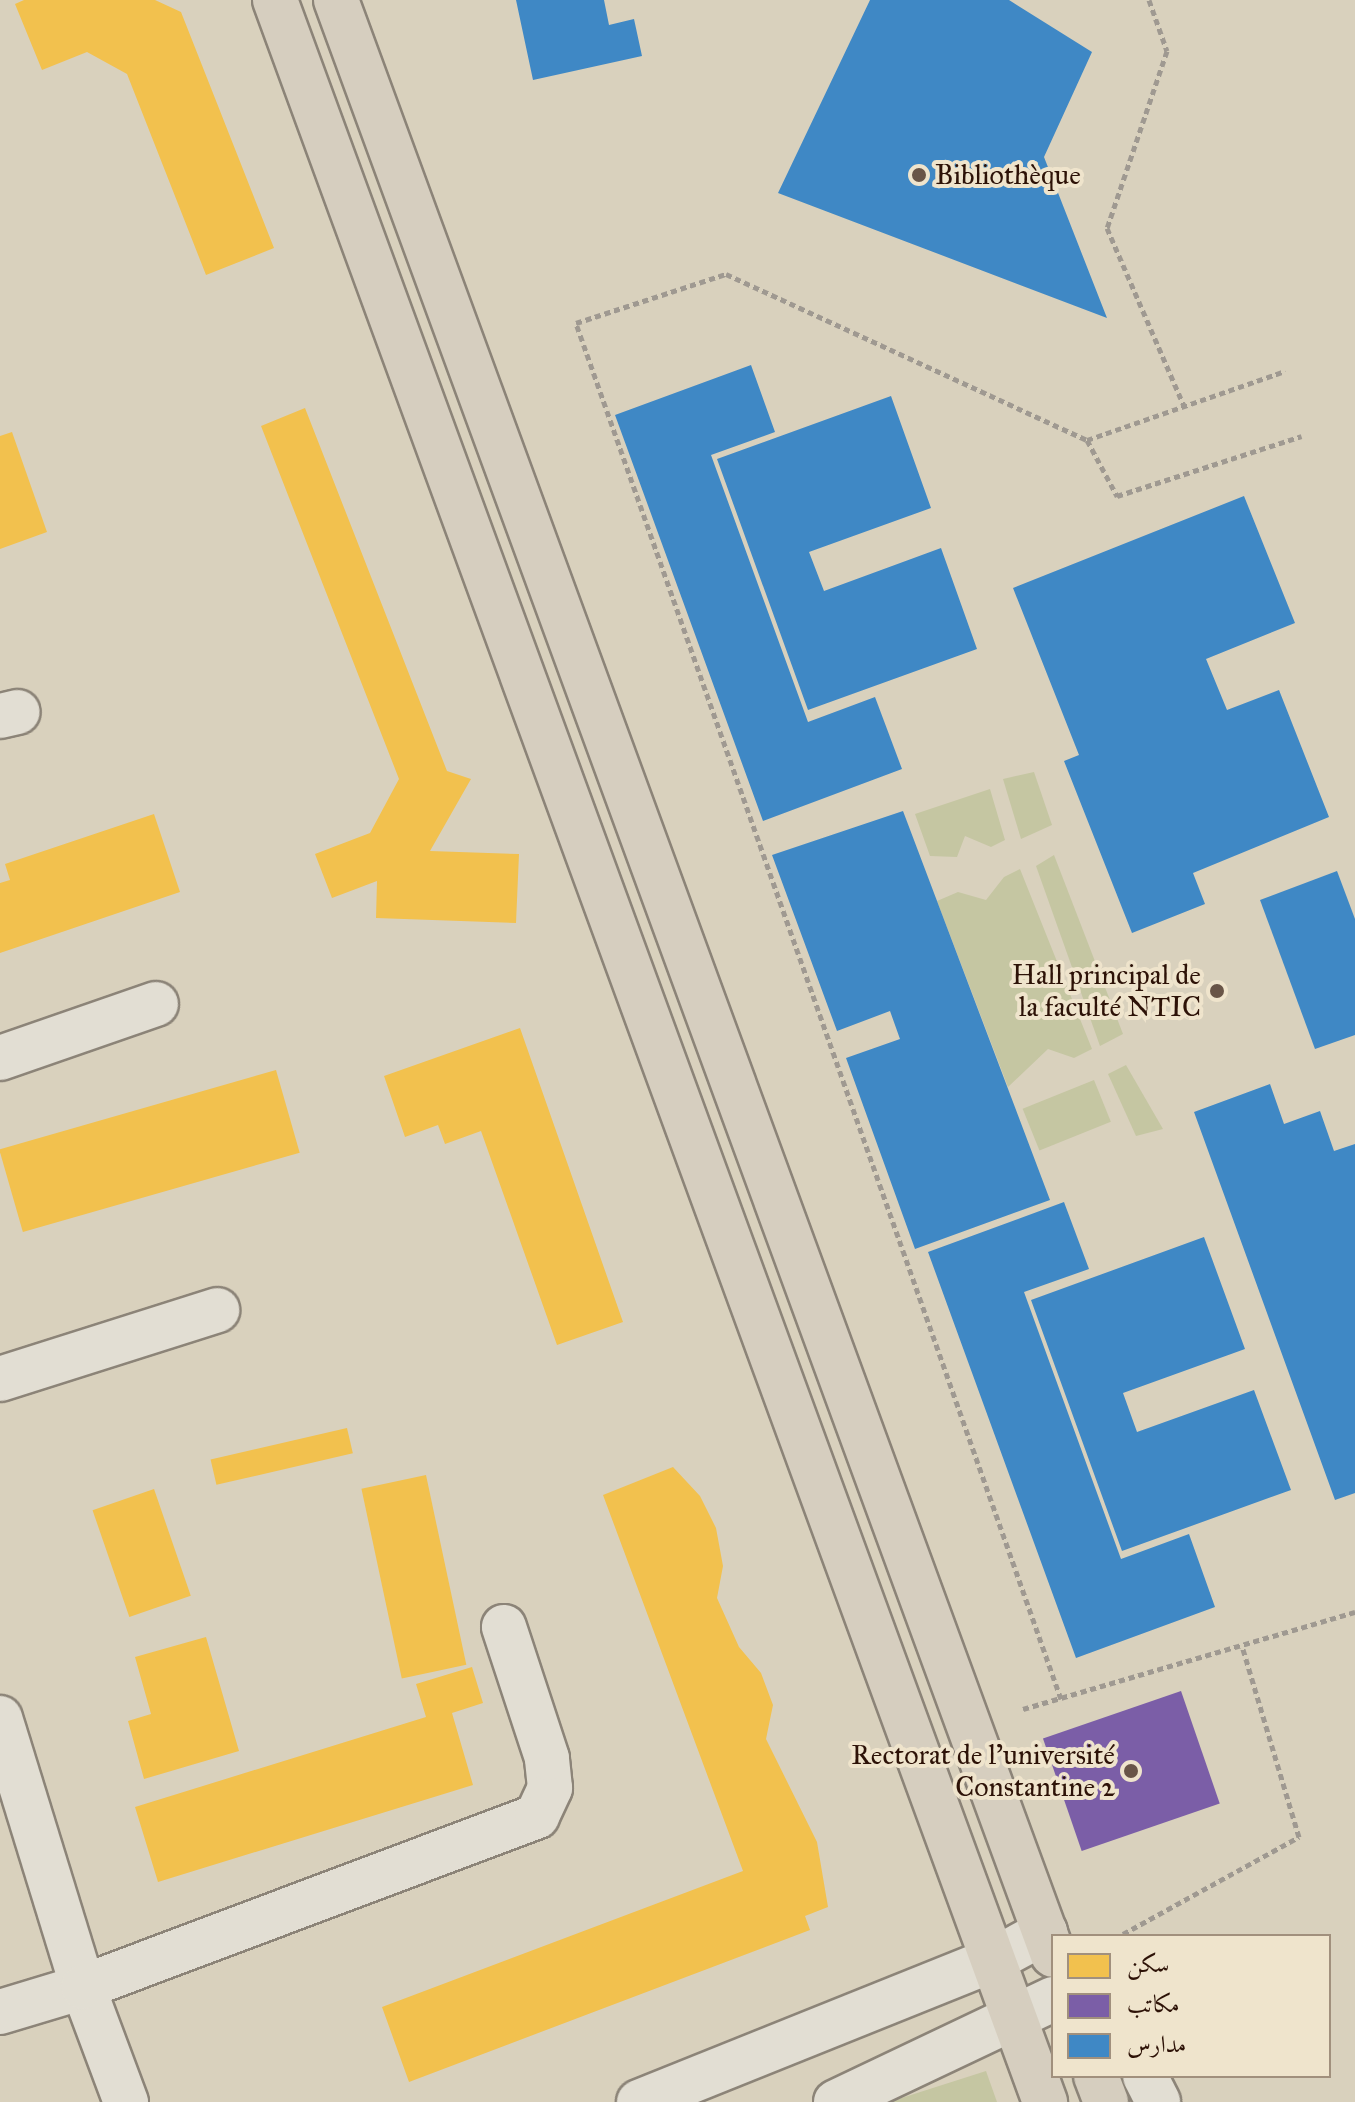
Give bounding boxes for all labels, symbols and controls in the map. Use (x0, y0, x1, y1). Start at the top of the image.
place label: Bibliothèque (935, 158, 1081, 192)
marker: Bibliothèque (910, 166, 928, 184)
place label: Hall principal de la faculté NTIC (1012, 958, 1201, 1024)
marker: Hall principal de la faculté NTIC (1208, 982, 1226, 1000)
place label: Rectorat de l'université Constantine 2 (851, 1738, 1115, 1804)
marker: Rectorat de l'université Constantine 2 (1122, 1762, 1140, 1780)
legend (1051, 1934, 1331, 2078)
text: سكن (1127, 1949, 1170, 1979)
text: مكاتب (1127, 1989, 1180, 2019)
text: مدارس (1127, 2029, 1186, 2059)

